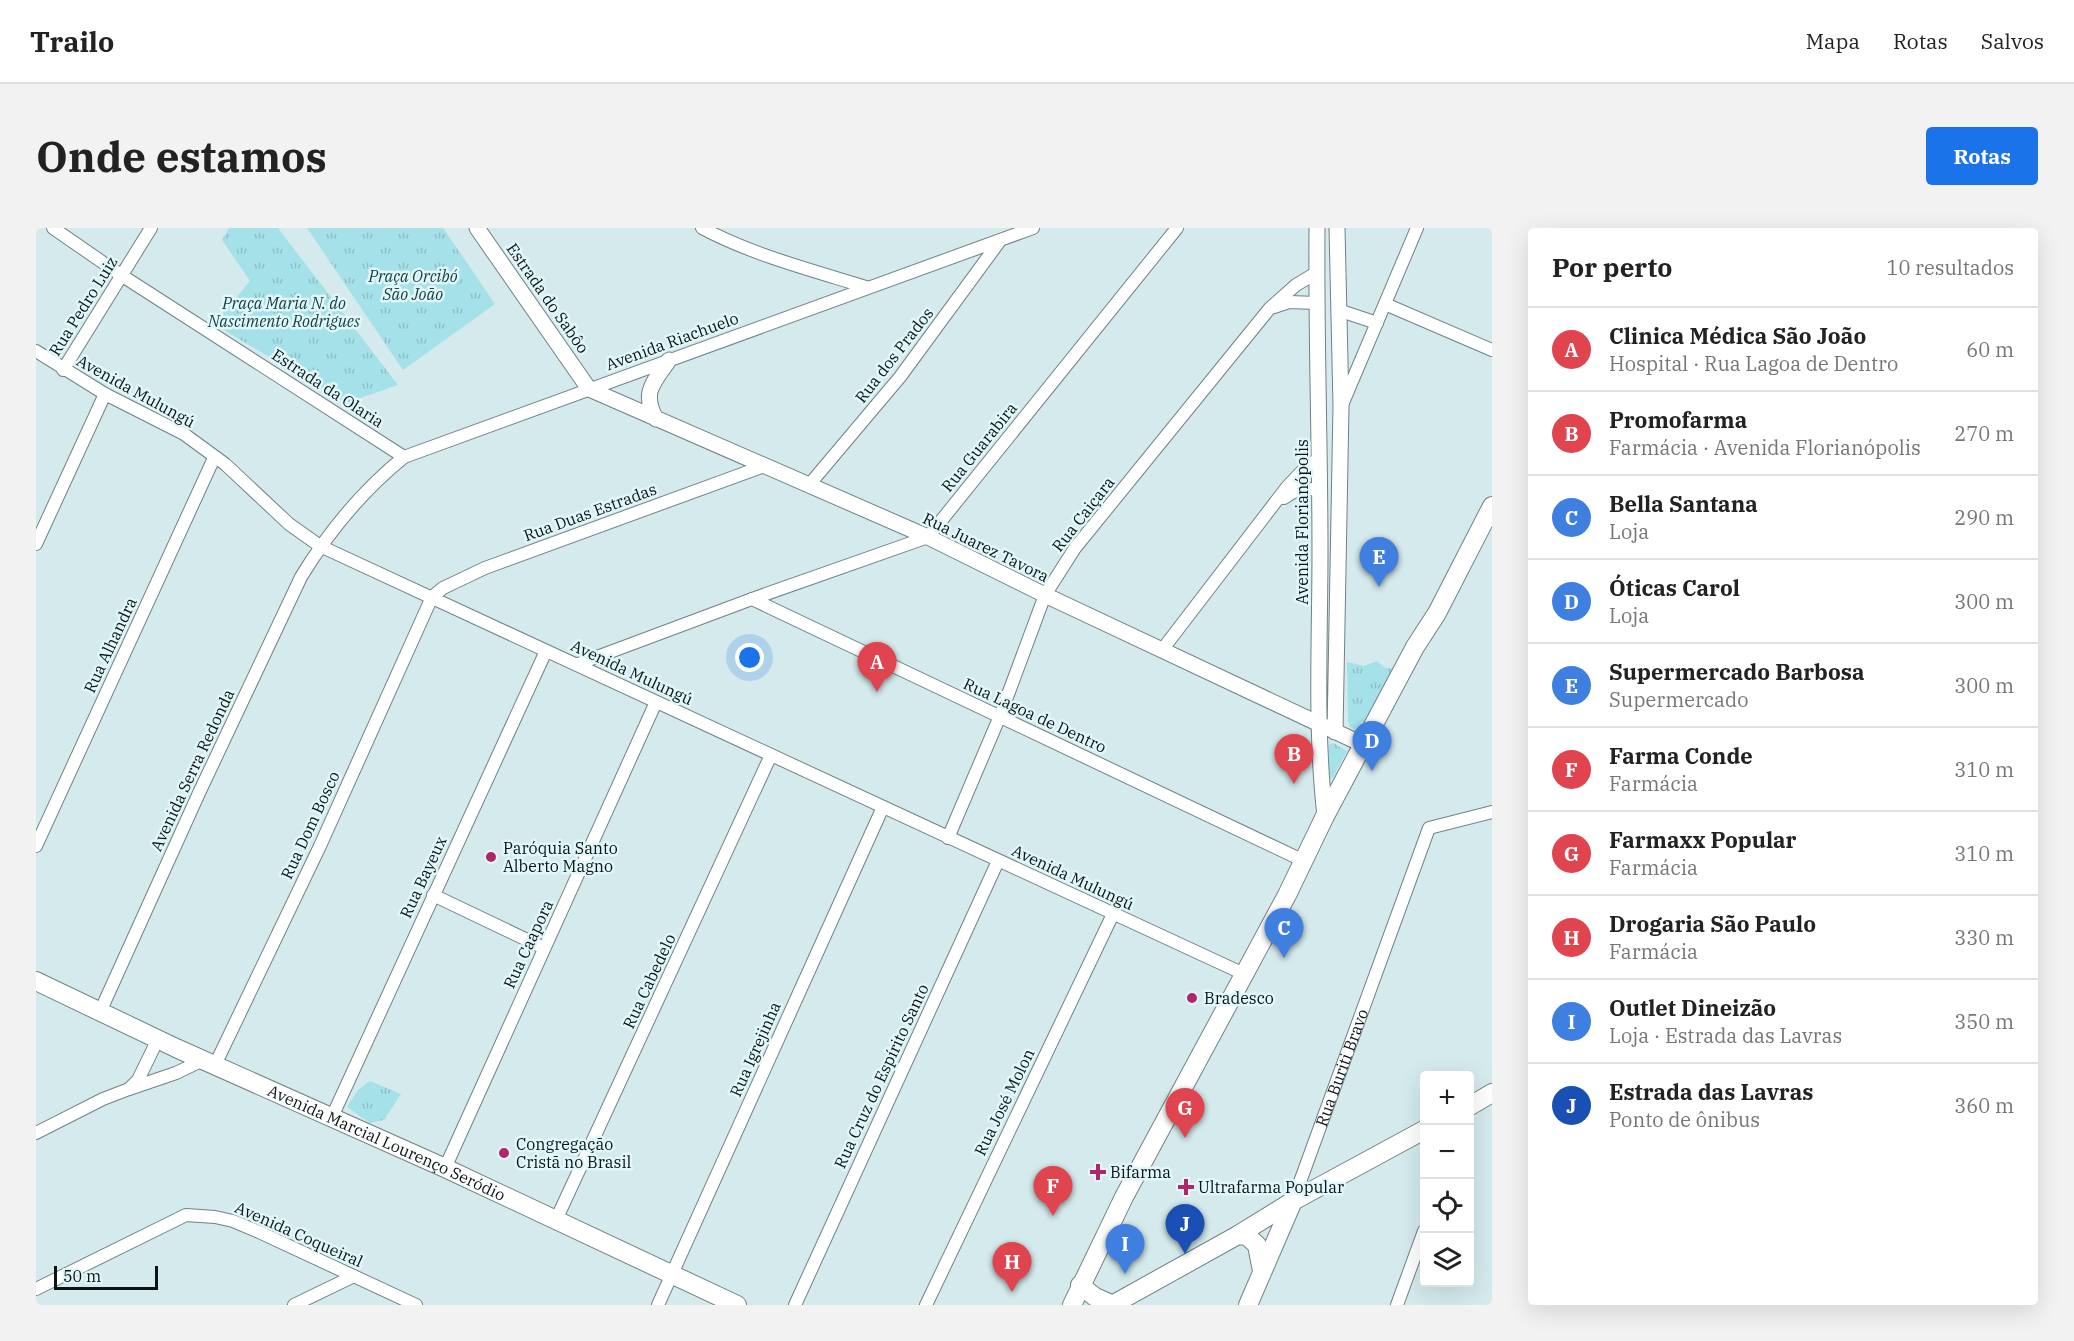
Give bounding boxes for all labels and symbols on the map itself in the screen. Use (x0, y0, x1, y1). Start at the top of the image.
street label: Estrada do Sabôo (503, 239, 593, 357)
street label: Rua Pedro Luiz (44, 253, 122, 359)
park label: Praça Orcibó São João (367, 266, 458, 304)
park label: Praça Maria N. do Nascimento Rodrigues (207, 293, 360, 331)
street label: Rua dos Prados (851, 303, 937, 407)
street label: Avenida Riachuelo (603, 308, 741, 374)
street label: Estrada da Olaria (268, 344, 388, 432)
street label: Avenida Mulungú (73, 350, 199, 432)
street label: Rua Guarabira (937, 398, 1021, 496)
street label: Avenida Florianópolis (1292, 439, 1312, 605)
street label: Rua Caiçara (1047, 472, 1119, 556)
street label: Rua Duas Estradas (521, 479, 659, 545)
street label: Rua Juarez Tavora (920, 508, 1053, 586)
pin: E (1360, 538, 1398, 587)
street label: Rua Alhandra (79, 594, 141, 696)
street label: Avenida Mulungú (568, 635, 696, 709)
pin: A (858, 642, 896, 692)
your location (735, 643, 764, 672)
street label: Rua Lagoa de Dentro (960, 673, 1110, 757)
street label: Avenida Serra Redonda (146, 686, 238, 854)
pin: D (1352, 722, 1392, 771)
pin: B (1274, 734, 1314, 784)
street label: Rua Dom Bosco (276, 768, 344, 882)
street label: Rua Bayeux (395, 833, 451, 921)
place label: Paróquia Santo Alberto Magno (503, 838, 618, 876)
street label: Avenida Mulungú (1009, 840, 1137, 914)
marker: Paróquia Santo Alberto Magno (484, 850, 498, 864)
street label: Rua Caapora (499, 896, 557, 992)
pin: C (1264, 908, 1304, 958)
street label: Rua Cabedelo (618, 930, 680, 1032)
street label: Rua Cruz do Espírito Santo (829, 981, 933, 1171)
place label: Bradesco (1204, 988, 1274, 1008)
marker: Bradesco (1185, 991, 1199, 1005)
street label: Rua Igrejinha (725, 998, 785, 1100)
street label: Rua Buriti Bravo (1311, 1006, 1372, 1129)
street label: Rua José Molon (970, 1045, 1038, 1159)
street label: Avenida Marcial Lourenço Seródio (265, 1080, 509, 1205)
pin: G (1166, 1088, 1204, 1138)
place label: Congregação Cristã no Brasil (516, 1134, 631, 1172)
marker: Congregação Cristã no Brasil (497, 1146, 511, 1160)
place label: Bifarma (1110, 1162, 1171, 1182)
marker: Bifarma (1091, 1165, 1105, 1179)
pin: F (1034, 1166, 1072, 1216)
place label: Ultrafarma Popular (1198, 1177, 1344, 1197)
marker: Ultrafarma Popular (1179, 1180, 1193, 1194)
street label: Avenida Coqueiral (232, 1197, 366, 1271)
pin: J (1166, 1204, 1204, 1254)
pin: I (1106, 1224, 1144, 1274)
pin: H (992, 1242, 1032, 1292)
scale bar (54, 1263, 158, 1290)

